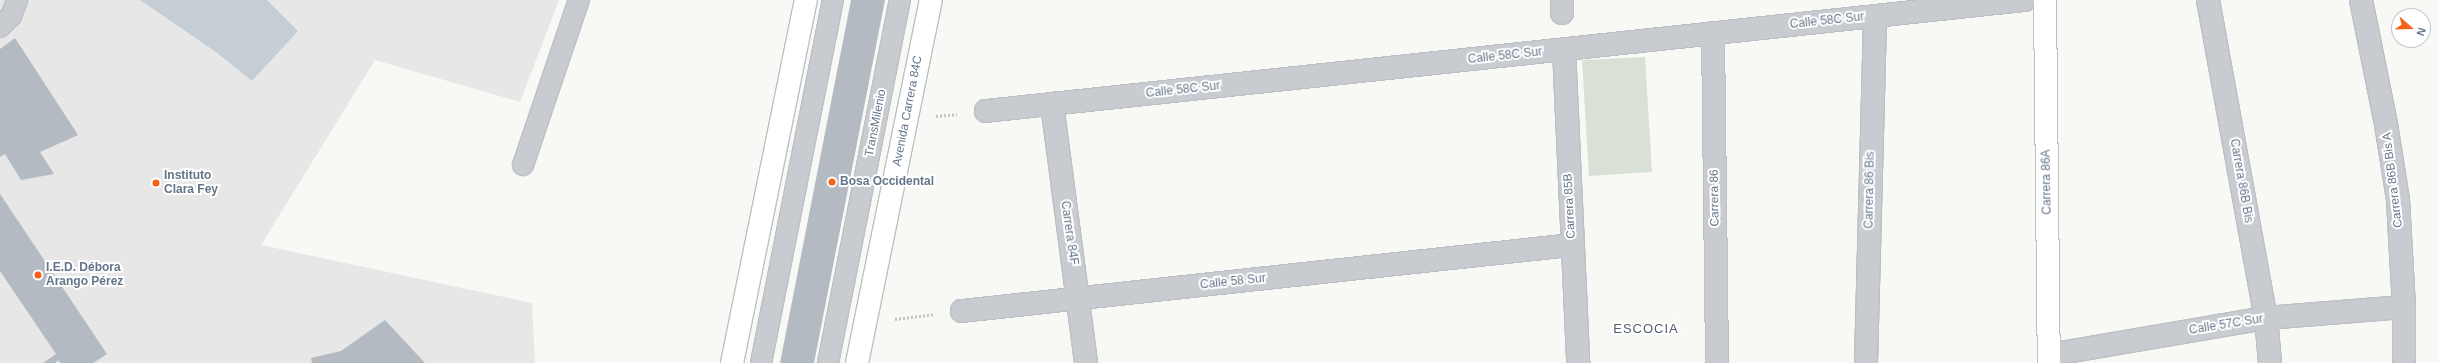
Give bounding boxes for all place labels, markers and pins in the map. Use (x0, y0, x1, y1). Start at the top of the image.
place label: Instituto Clara Fey (164, 169, 218, 197)
place label: Bosa Occidental (840, 175, 934, 189)
marker: Bosa Occidental (827, 177, 837, 187)
marker: Instituto Clara Fey (151, 178, 161, 188)
place label: I.E.D. Débora Arango Pérez (46, 261, 123, 289)
marker: I.E.D. Débora Arango Pérez (33, 270, 43, 280)

